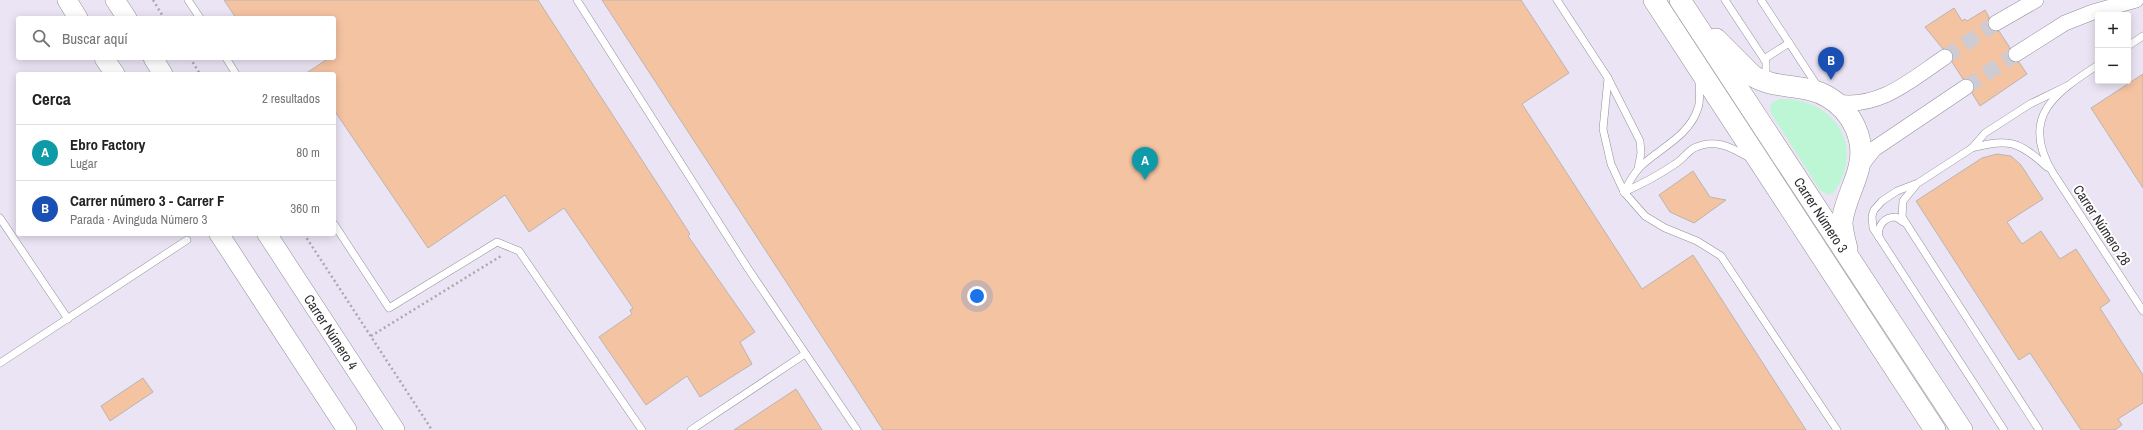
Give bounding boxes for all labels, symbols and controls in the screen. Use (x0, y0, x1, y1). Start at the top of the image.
map controls (2095, 12, 2131, 84)
button: + (2095, 12, 2131, 48)
search box (16, 16, 336, 60)
icon: search (30, 27, 52, 49)
text: Buscar aquí (62, 28, 128, 49)
pin: B (1818, 47, 1844, 80)
button: − (2095, 48, 2131, 84)
text: Cerca (32, 87, 71, 110)
text: 2 resultados (262, 90, 320, 107)
text: Ebro Factory (70, 134, 145, 155)
text: A (41, 144, 49, 161)
text: 80 m (296, 144, 320, 161)
pin: A (1132, 147, 1158, 180)
text: Lugar (70, 155, 97, 172)
street label: Carrer Número 3 (1790, 174, 1852, 256)
street label: Carrer Número 28 (2069, 181, 2135, 269)
text: Carrer número 3 - Carrer F (70, 190, 225, 211)
text: B (41, 200, 49, 217)
text: 360 m (290, 200, 320, 217)
text: Parada · Avinguda Número 3 (70, 211, 207, 228)
your location (967, 286, 987, 306)
street label: Carrer Número 4 (300, 291, 362, 374)

